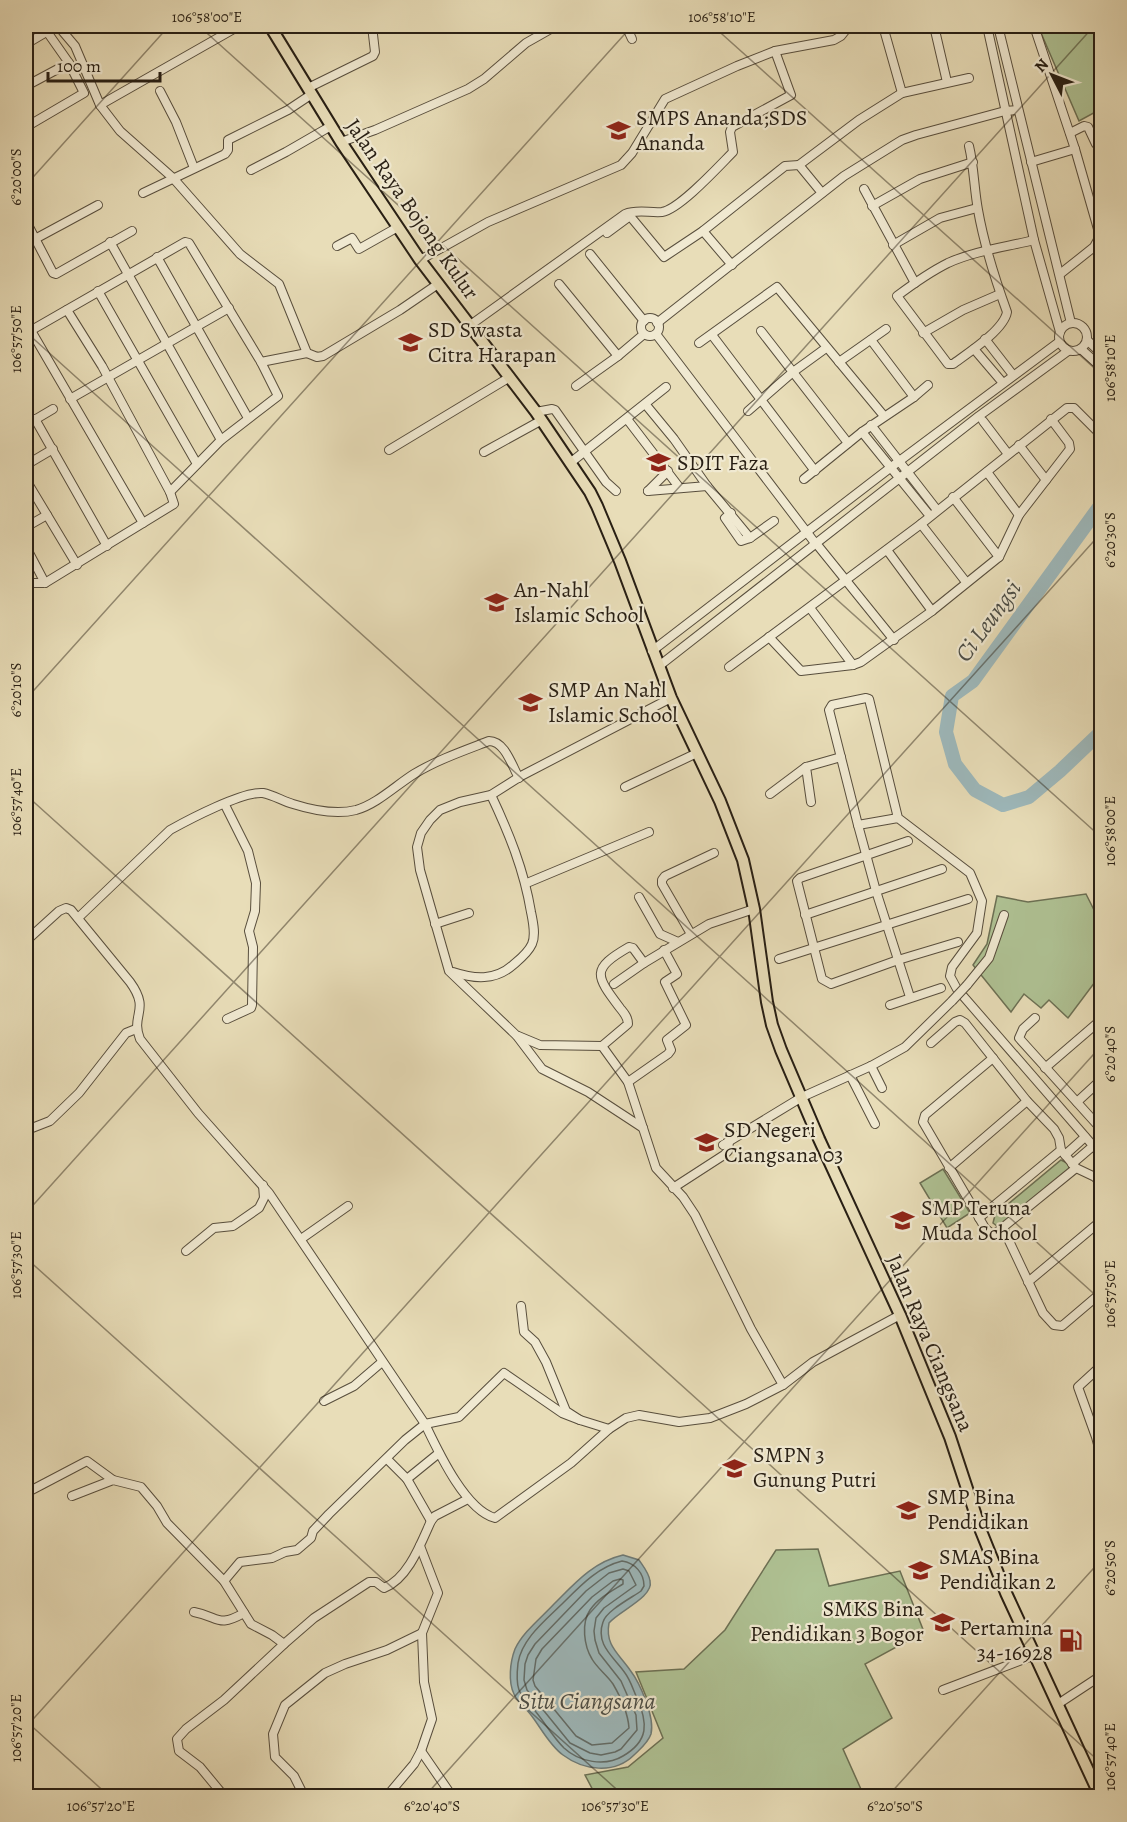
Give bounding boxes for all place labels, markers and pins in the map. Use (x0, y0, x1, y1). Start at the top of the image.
place label: SMPS Ananda;SDS Ananda (635, 103, 807, 158)
school or university icon: SMPS Ananda;SDS Ananda (605, 118, 631, 144)
place label: SD Swasta Citra Harapan (428, 315, 556, 370)
school or university icon: SD Swasta Citra Harapan (397, 330, 423, 356)
place label: SDIT Faza (677, 448, 770, 478)
school or university icon: SDIT Faza (646, 450, 672, 476)
place label: An-Nahl Islamic School (513, 575, 644, 630)
school or university icon: An-Nahl Islamic School (483, 590, 509, 616)
place label: SMP An Nahl Islamic School (548, 675, 678, 730)
school or university icon: SMP An Nahl Islamic School (517, 690, 543, 716)
place label: SD Negeri Ciangsana 03 (724, 1115, 844, 1170)
school or university icon: SD Negeri Ciangsana 03 (693, 1130, 719, 1156)
place label: SMP Teruna Muda School (921, 1193, 1037, 1248)
school or university icon: SMP Teruna Muda School (890, 1208, 916, 1234)
place label: SMPN 3 Gunung Putri (753, 1440, 876, 1495)
school or university icon: SMPN 3 Gunung Putri (722, 1455, 748, 1481)
place label: SMP Bina Pendidikan (927, 1482, 1029, 1537)
school or university icon: SMP Bina Pendidikan (896, 1497, 922, 1523)
place label: SMAS Bina Pendidikan 2 (939, 1542, 1056, 1597)
school or university icon: SMAS Bina Pendidikan 2 (908, 1557, 934, 1583)
place label: SMKS Bina Pendidikan 3 Bogor (750, 1594, 925, 1649)
school or university icon: SMKS Bina Pendidikan 3 Bogor (929, 1609, 955, 1635)
place label: Pertamina 34-16928 (959, 1613, 1054, 1668)
fuel station icon: Pertamina 34-16928 (1058, 1628, 1084, 1654)

